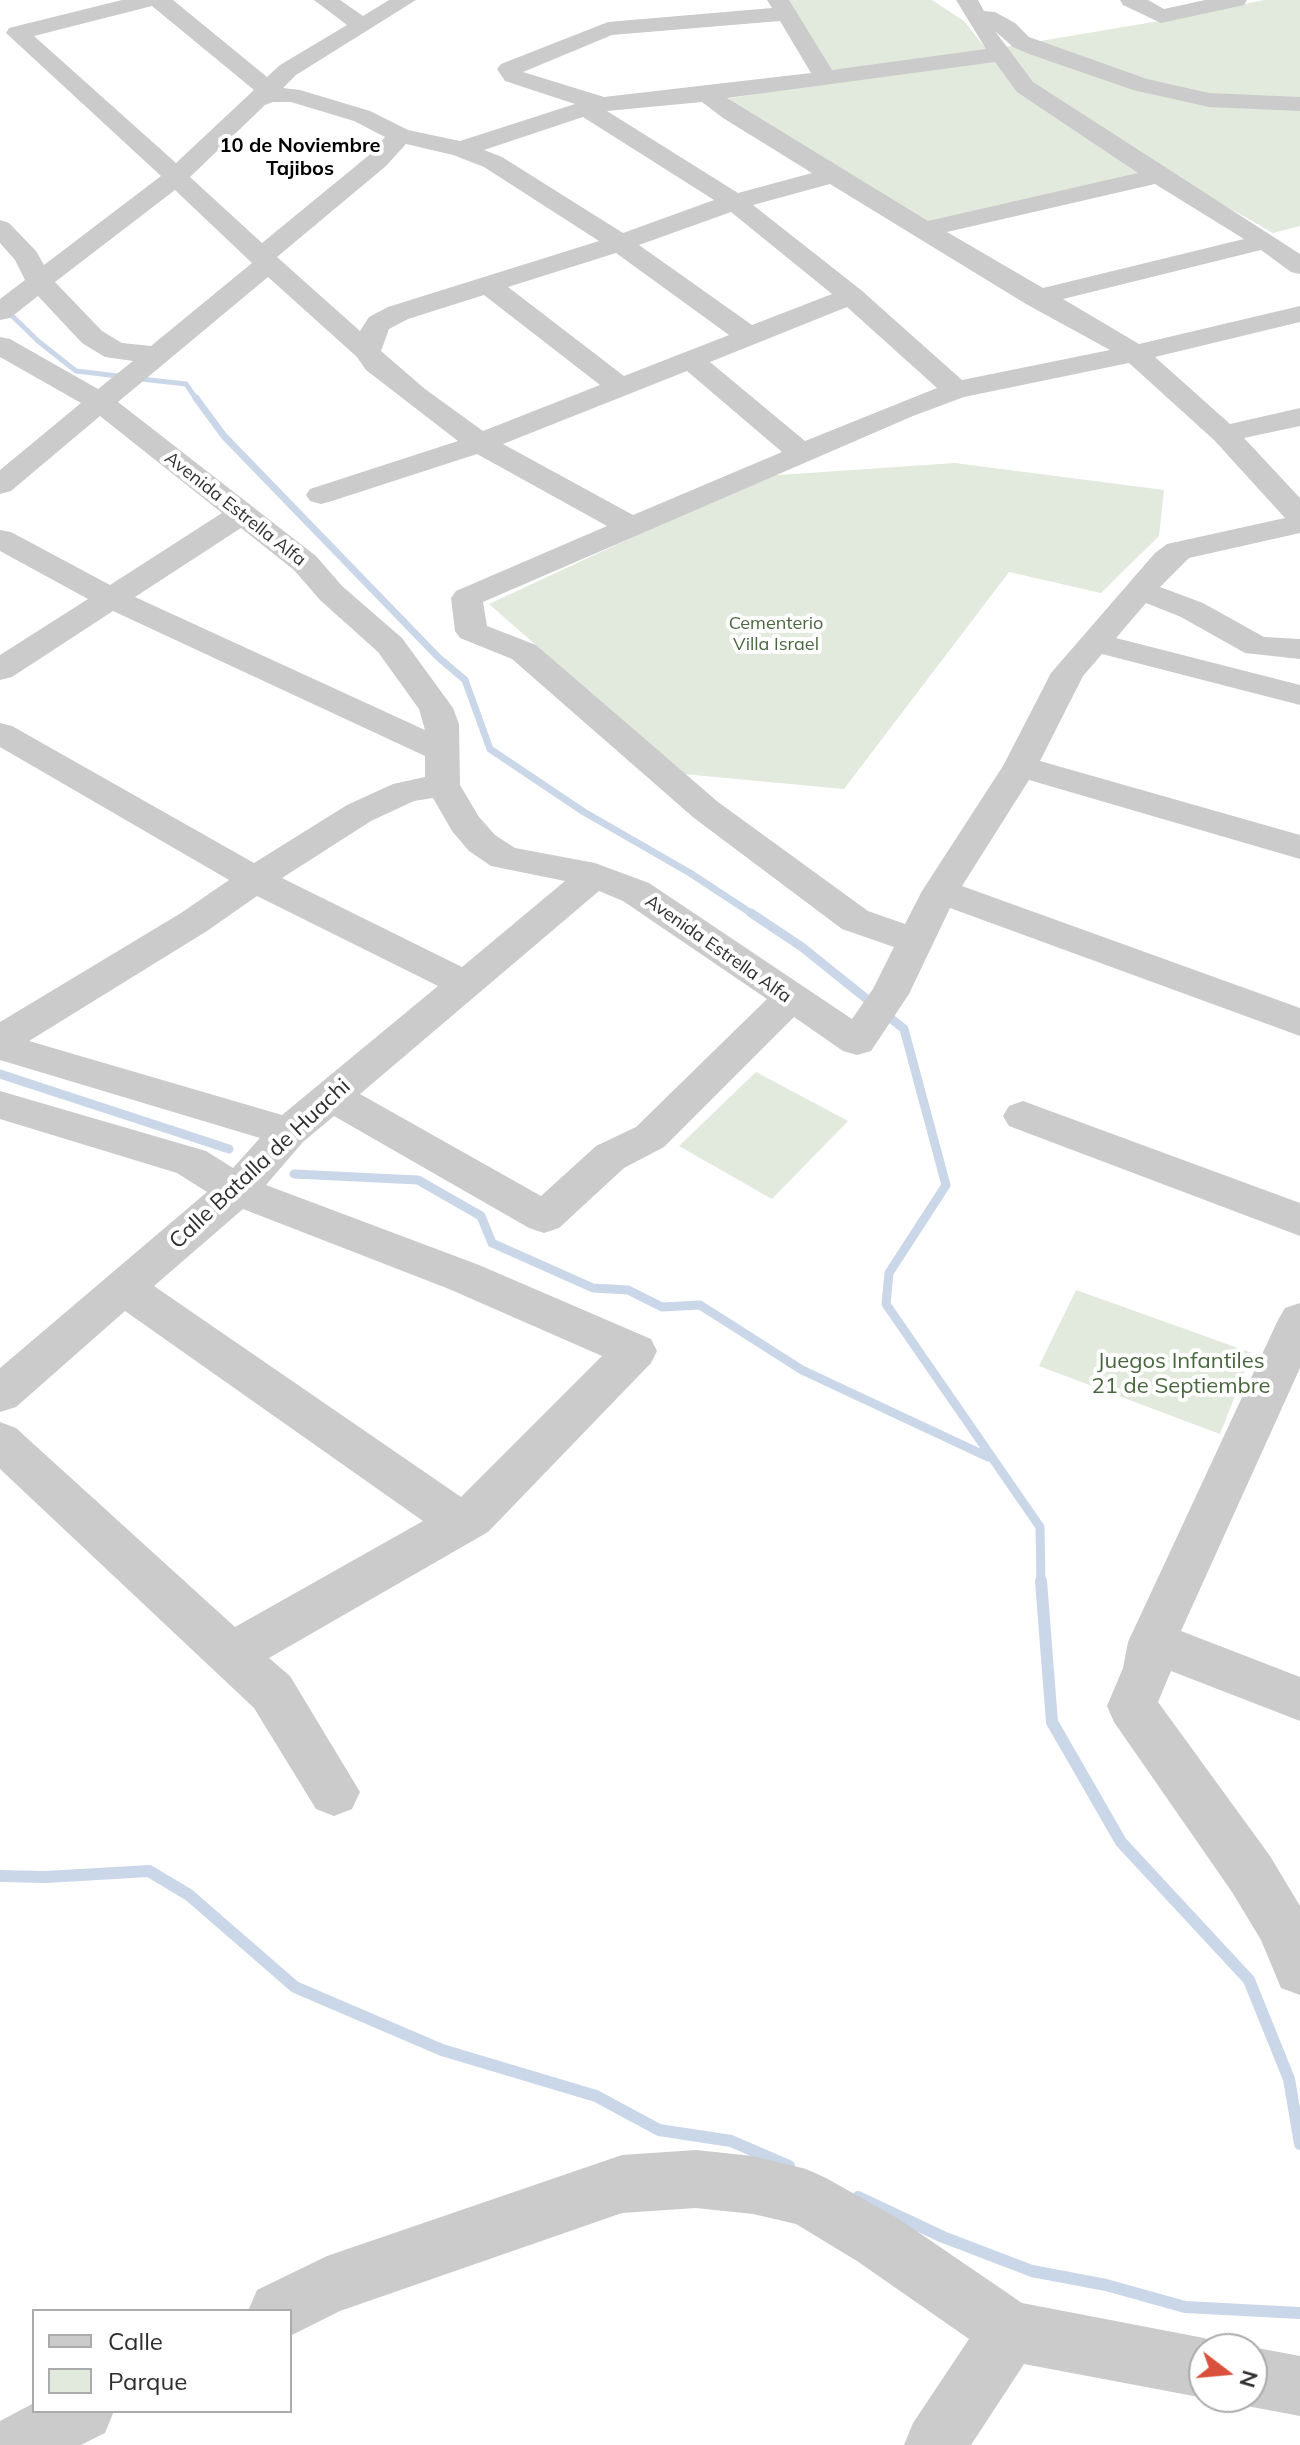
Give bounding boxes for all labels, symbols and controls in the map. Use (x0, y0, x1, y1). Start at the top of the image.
district label: 10 de Noviembre Tajibos (219, 134, 381, 181)
street label: Avenida Estrella Alfa (160, 447, 310, 571)
park label: Cementerio Villa Israel (729, 613, 823, 656)
street label: Avenida Estrella Alfa (641, 890, 795, 1008)
street label: Calle Batalla de Huachi (164, 1073, 356, 1255)
park label: Juegos Infantiles 21 de Septiembre (1091, 1348, 1271, 1400)
legend (32, 2309, 292, 2413)
text: Calle (108, 2326, 163, 2356)
north arrow (1188, 2333, 1268, 2413)
text: Parque (108, 2366, 187, 2396)
text: N (1233, 2367, 1265, 2391)

